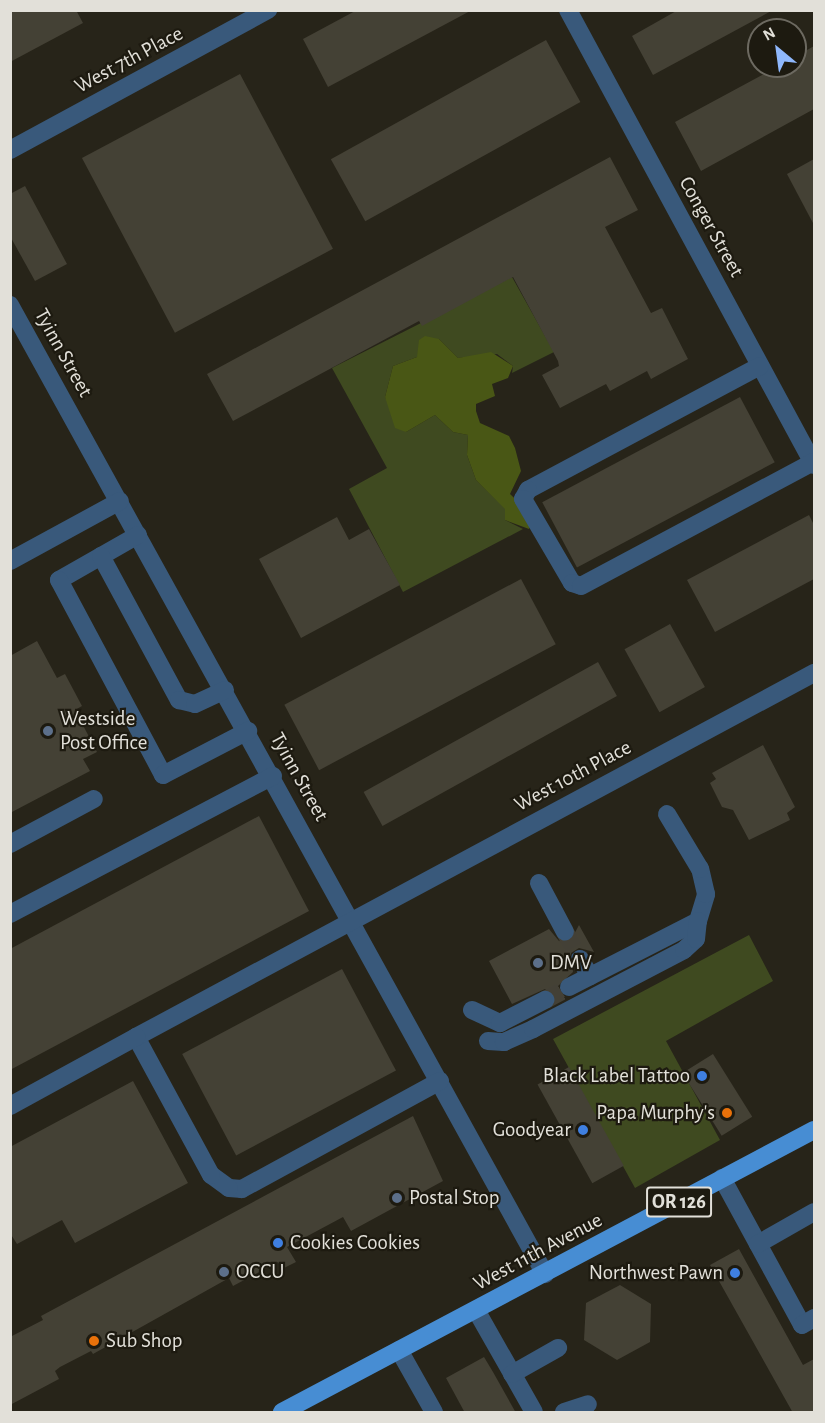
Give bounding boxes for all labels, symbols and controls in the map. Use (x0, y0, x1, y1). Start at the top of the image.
north arrow (747, 18, 807, 78)
street label: West 7th Place (71, 21, 187, 99)
text: N (760, 24, 778, 44)
street label: Conger Street (673, 172, 749, 282)
street label: Tyinn Street (28, 304, 98, 402)
place label: Westside Post Office (60, 706, 147, 756)
marker: Westside Post Office (41, 724, 55, 738)
street label: Tyinn Street (264, 728, 334, 826)
street label: West 10th Place (510, 735, 636, 817)
place label: DMV (550, 950, 592, 976)
marker: DMV (531, 956, 545, 970)
place label: Black Label Tattoo (543, 1063, 690, 1089)
marker: Black Label Tattoo (695, 1069, 709, 1083)
place label: Papa Murphy's (596, 1100, 715, 1126)
marker: Papa Murphy's (720, 1106, 734, 1120)
place label: Goodyear (493, 1117, 571, 1143)
marker: Goodyear (576, 1123, 590, 1137)
place label: Postal Stop (409, 1185, 499, 1211)
road number: OR 126 (646, 1185, 712, 1219)
marker: Postal Stop (390, 1191, 404, 1205)
street label: West 11th Avenue (469, 1207, 607, 1297)
place label: Cookies Cookies (290, 1230, 420, 1256)
marker: Cookies Cookies (271, 1236, 285, 1250)
place label: OCCU (236, 1259, 284, 1285)
place label: Northwest Pawn (589, 1260, 723, 1286)
marker: OCCU (217, 1265, 231, 1279)
marker: Northwest Pawn (728, 1266, 742, 1280)
place label: Sub Shop (106, 1328, 183, 1354)
marker: Sub Shop (87, 1334, 101, 1348)

